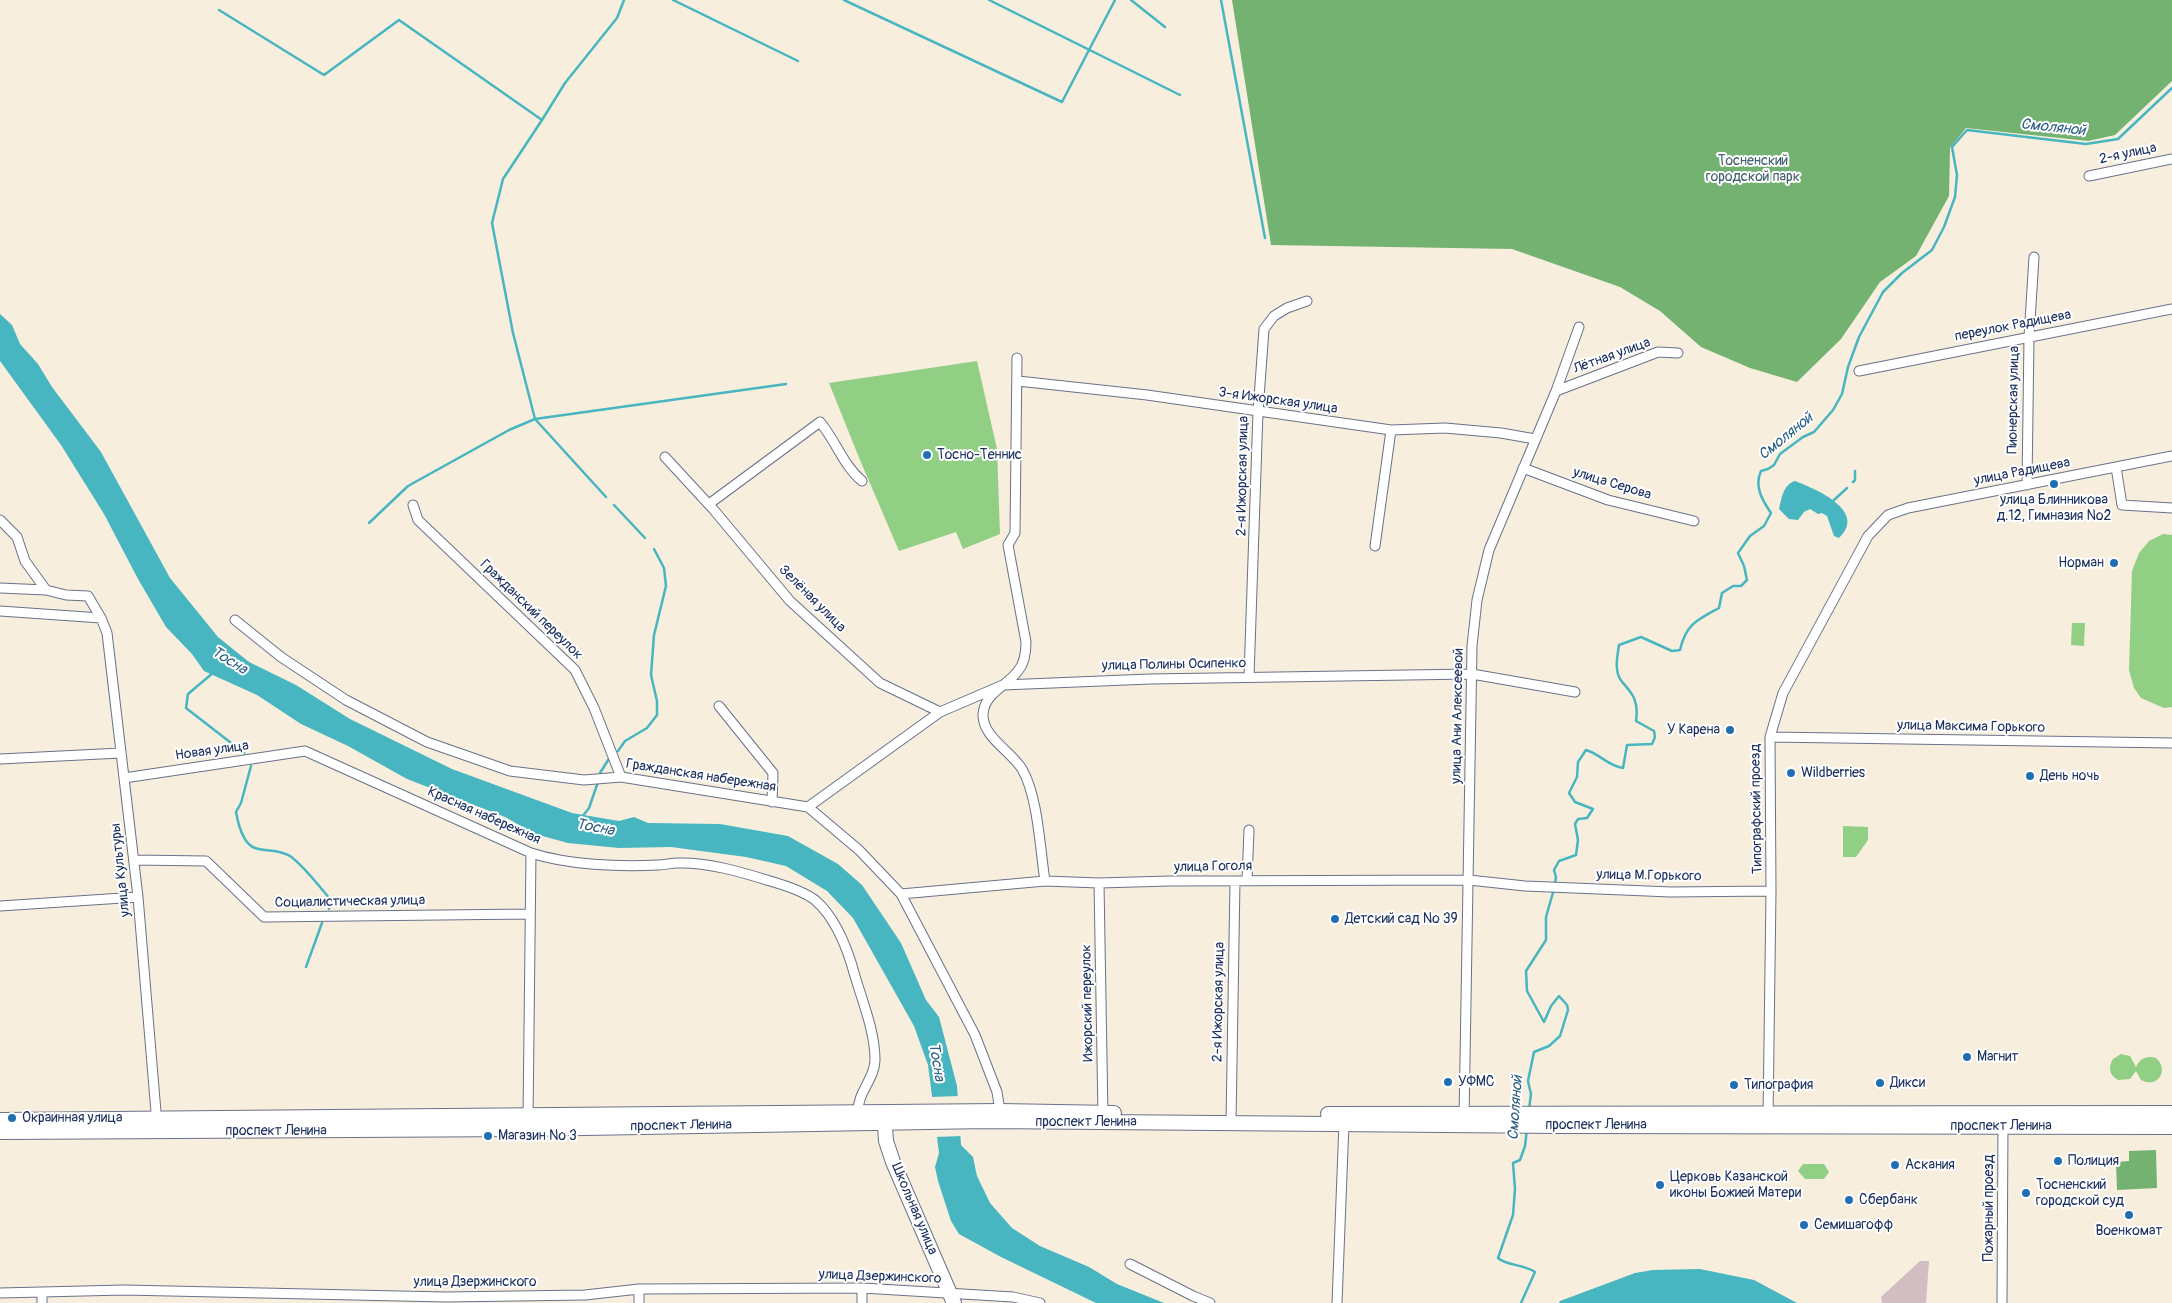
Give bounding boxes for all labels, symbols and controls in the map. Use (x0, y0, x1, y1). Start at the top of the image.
water label: Смоляной (2020, 116, 2086, 140)
street label: 2-я улица (2098, 140, 2158, 168)
park label: Тосненский городской парк (1706, 153, 1800, 186)
street label: переулок Радищева (1953, 306, 2073, 346)
street label: Лётная улица (1571, 334, 1653, 378)
street label: Пионерская улица (2005, 346, 2023, 454)
street label: 3-я Ижорская улица (1217, 384, 1339, 418)
water label: Смоляной (1755, 410, 1817, 464)
street label: 2-я Ижорская улица (1234, 416, 1252, 536)
place label: Тосно-Теннис (937, 447, 1022, 463)
marker: Тосно-Теннис (921, 449, 933, 461)
street label: улица Радищева (1972, 454, 2072, 490)
street label: улица Серова (1571, 464, 1653, 504)
marker: улица Блинникова д.12, Гимназия №2 (2048, 478, 2060, 490)
place label: улица Блинникова д.12, Гимназия №2 (1997, 492, 2111, 524)
place label: Норман (2058, 555, 2104, 571)
street label: Гражданский переулок (476, 557, 586, 663)
marker: Норман (2108, 557, 2120, 569)
street label: Зелёная улица (775, 562, 849, 636)
water label: Тосна (208, 643, 250, 679)
street label: улица Ани Алексеевой (1448, 648, 1468, 784)
street label: улица Полины Осипенко (1102, 655, 1246, 675)
street label: улица Максима Горького (1897, 717, 2045, 737)
place label: У Карена (1667, 722, 1720, 738)
marker: У Карена (1724, 724, 1736, 736)
street label: Новая улица (174, 738, 250, 764)
street label: Типографский проезд (1747, 744, 1767, 874)
street label: Гражданская набережная (625, 756, 777, 796)
place label: Wildberries (1801, 765, 1865, 781)
marker: Wildberries (1785, 767, 1797, 779)
place label: День ночь (2040, 768, 2100, 784)
marker: День ночь (2024, 770, 2036, 782)
street label: Красная набережная (425, 784, 543, 848)
water label: Тосна (574, 815, 616, 841)
street label: улица Культуры (108, 822, 134, 918)
street label: улица Гоголя (1174, 858, 1252, 876)
street label: улица М.Горького (1596, 867, 1702, 885)
street label: Социалистическая улица (275, 892, 425, 912)
place label: Детский сад № 39 (1345, 911, 1458, 927)
marker: Детский сад № 39 (1329, 913, 1341, 925)
street label: 2-я Ижорская улица (1210, 942, 1228, 1062)
street label: Ижорский переулок (1079, 944, 1097, 1062)
water label: Тосна (924, 1042, 948, 1082)
place label: Магнит (1977, 1049, 2019, 1065)
marker: Магнит (1961, 1051, 1973, 1063)
place label: УФМС (1458, 1074, 1494, 1090)
water label: Смоляной (1505, 1075, 1527, 1141)
place label: Дикси (1890, 1075, 1925, 1091)
marker: УФМС (1442, 1076, 1454, 1088)
place label: Типография (1744, 1077, 1813, 1093)
marker: Дикси (1874, 1077, 1886, 1089)
marker: Типография (1728, 1079, 1740, 1091)
place label: Окраинная улица (22, 1110, 122, 1126)
marker: Окраинная улица (6, 1112, 18, 1124)
street label: проспект Ленина (1035, 1114, 1137, 1130)
street label: проспект Ленина (630, 1117, 732, 1135)
street label: проспект Ленина (1545, 1117, 1647, 1133)
street label: проспект Ленина (1950, 1118, 2052, 1134)
street label: проспект Ленина (225, 1123, 327, 1139)
place label: Магазин № 3 (498, 1128, 577, 1144)
marker: Магазин № 3 (482, 1130, 494, 1142)
place label: Полиция (2068, 1153, 2119, 1169)
street label: Пожарный проезд (1981, 1154, 1997, 1262)
marker: Полиция (2052, 1155, 2064, 1167)
place label: Аскания (1905, 1157, 1955, 1173)
marker: Аскания (1889, 1159, 1901, 1171)
street label: Школьная улица (887, 1161, 941, 1257)
place label: Церковь Казанской иконы Божией Матери (1670, 1169, 1801, 1202)
place label: Тосненский городской суд (2036, 1177, 2124, 1210)
marker: Церковь Казанской иконы Божией Матери (1654, 1179, 1666, 1191)
marker: Тосненский городской суд (2020, 1187, 2032, 1199)
place label: Сбербанк (1859, 1192, 1918, 1208)
marker: Сбербанк (1843, 1194, 1855, 1206)
marker: Военкомат (2123, 1209, 2135, 1221)
place label: Семишагофф (1814, 1217, 1893, 1233)
marker: Семишагофф (1798, 1219, 1810, 1231)
place label: Военкомат (2096, 1223, 2162, 1239)
street label: улица Дзержинского (818, 1266, 942, 1288)
street label: улица Дзержинского (414, 1274, 536, 1290)

